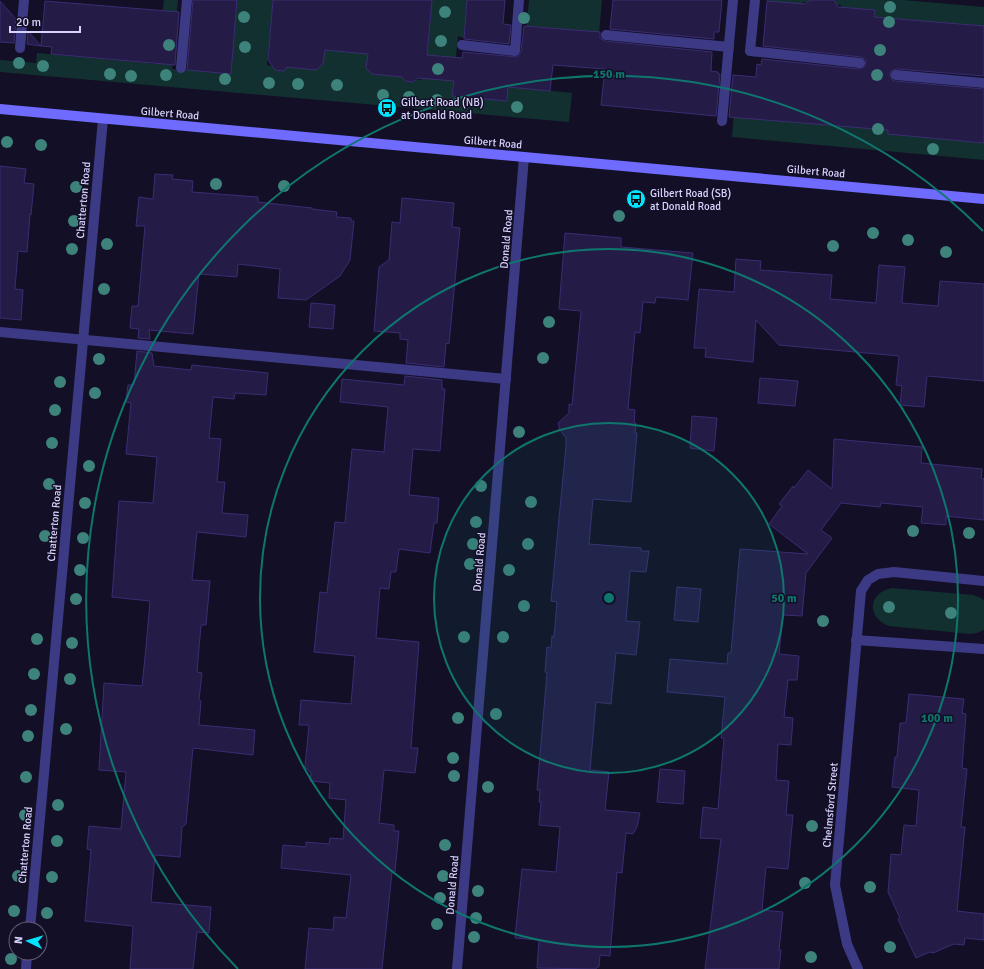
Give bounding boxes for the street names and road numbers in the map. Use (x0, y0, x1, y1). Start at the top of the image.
street label: Gilbert Road (140, 104, 200, 123)
street label: Gilbert Road (463, 133, 523, 152)
street label: Chatterton Road (74, 161, 93, 239)
street label: Gilbert Road (786, 162, 846, 181)
street label: Donald Road (497, 209, 516, 269)
street label: Chatterton Road (45, 484, 64, 562)
street label: Donald Road (470, 532, 489, 592)
street label: Chelmsford Street (820, 762, 841, 848)
street label: Chatterton Road (16, 806, 35, 884)
street label: Donald Road (443, 855, 462, 915)

